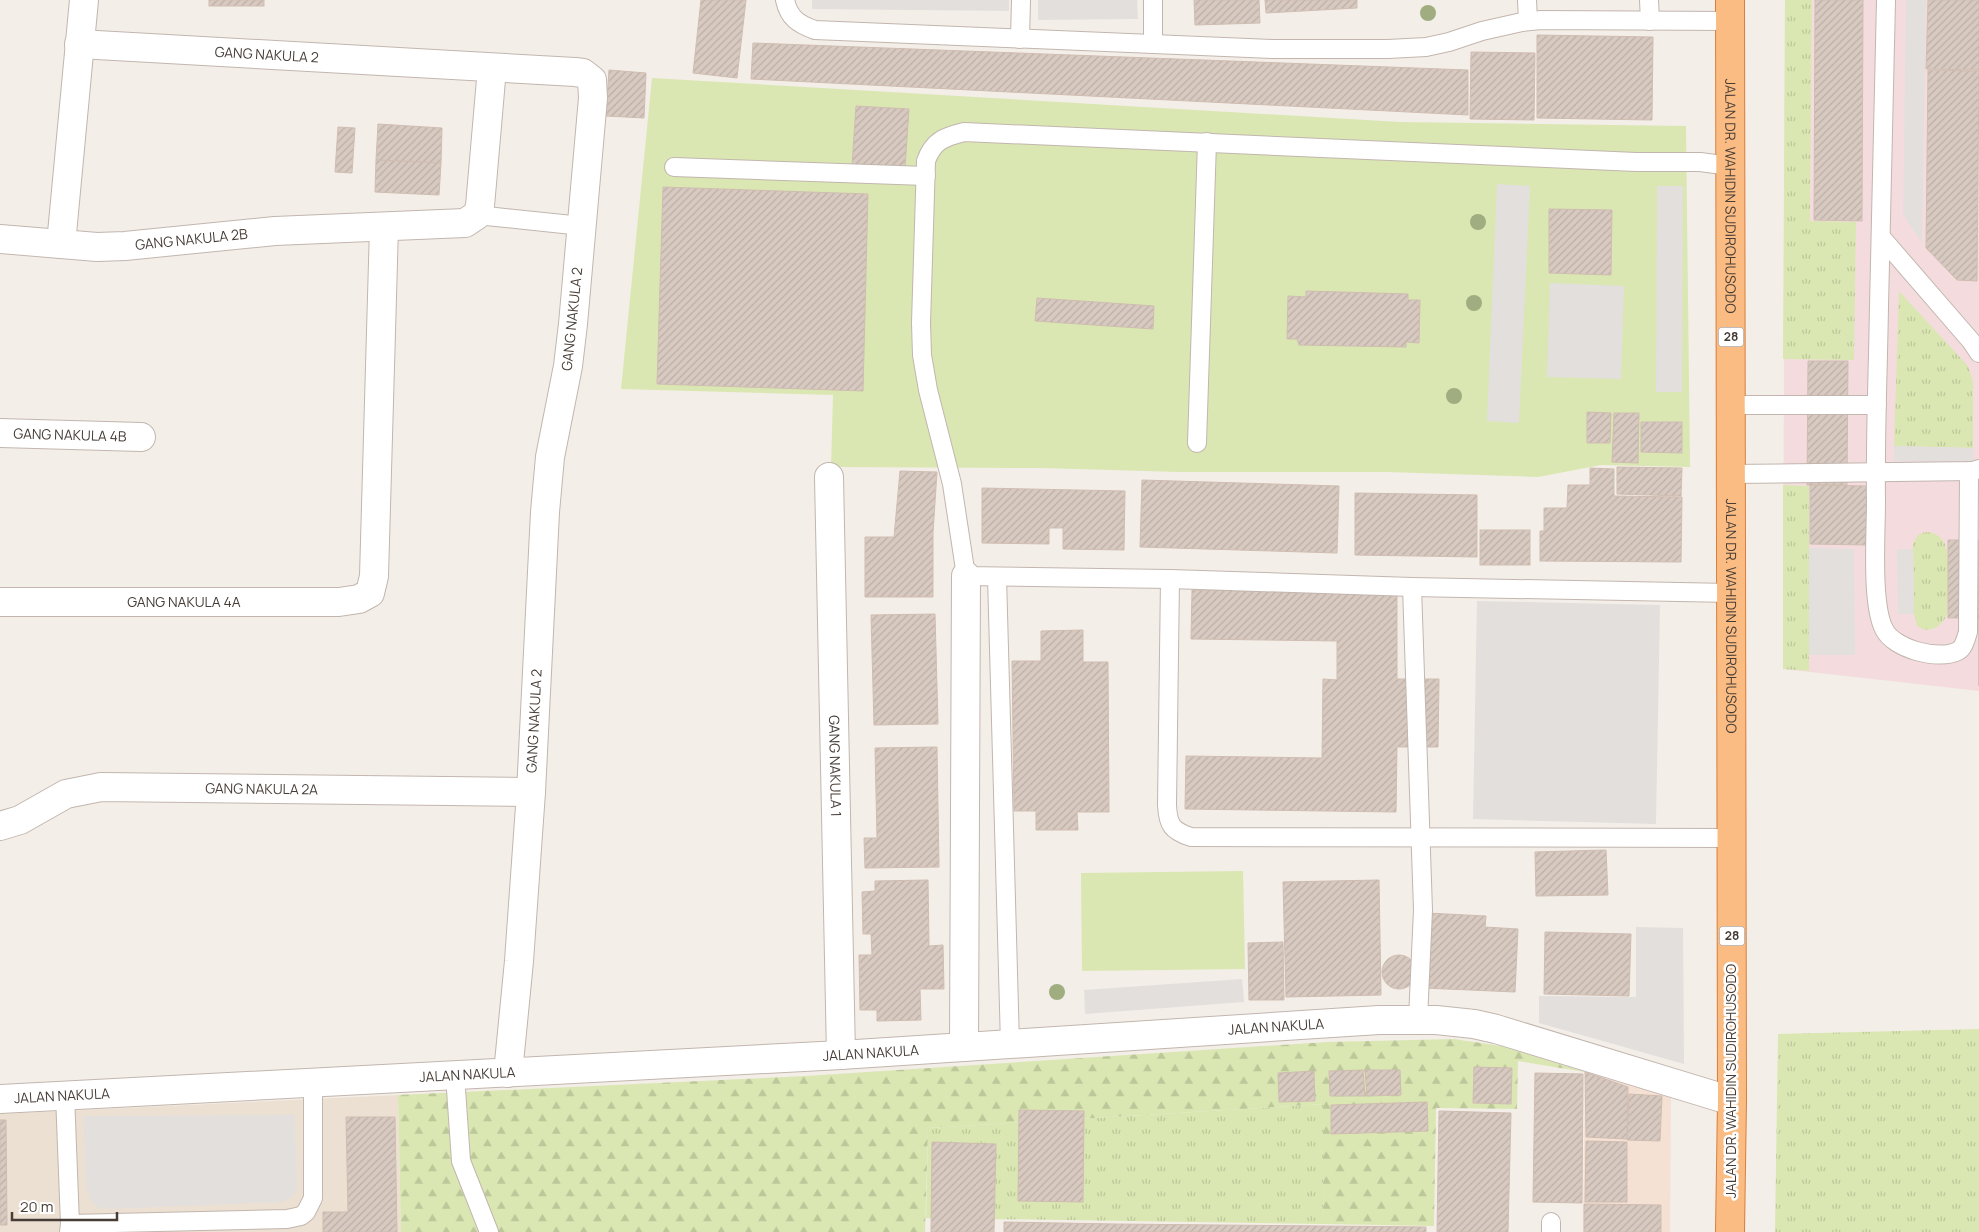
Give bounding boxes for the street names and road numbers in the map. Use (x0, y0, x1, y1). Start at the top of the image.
street label: GANG NAKULA 2 (214, 42, 319, 67)
street label: JALAN DR. WAHIDIN SUDIROHUSODO (1721, 79, 1741, 313)
street label: GANG NAKULA 2B (134, 224, 249, 254)
street label: GANG NAKULA 2 (557, 266, 586, 372)
road number: 28 (1718, 328, 1744, 347)
street label: GANG NAKULA 4B (13, 423, 127, 446)
street label: JALAN DR. WAHIDIN SUDIROHUSODO (1722, 499, 1741, 733)
street label: GANG NAKULA 4A (127, 592, 241, 611)
street label: GANG NAKULA 2 (521, 668, 546, 773)
street label: GANG NAKULA 1 (825, 715, 846, 817)
street label: GANG NAKULA 2A (205, 778, 318, 799)
road number: 28 (1720, 926, 1744, 946)
street label: JALAN DR. WAHIDIN SUDIROHUSODO (1721, 964, 1740, 1198)
street label: JALAN NAKULA (1227, 1014, 1325, 1039)
street label: JALAN NAKULA (822, 1040, 919, 1065)
street label: JALAN NAKULA (419, 1062, 516, 1086)
street label: JALAN NAKULA (13, 1083, 111, 1107)

